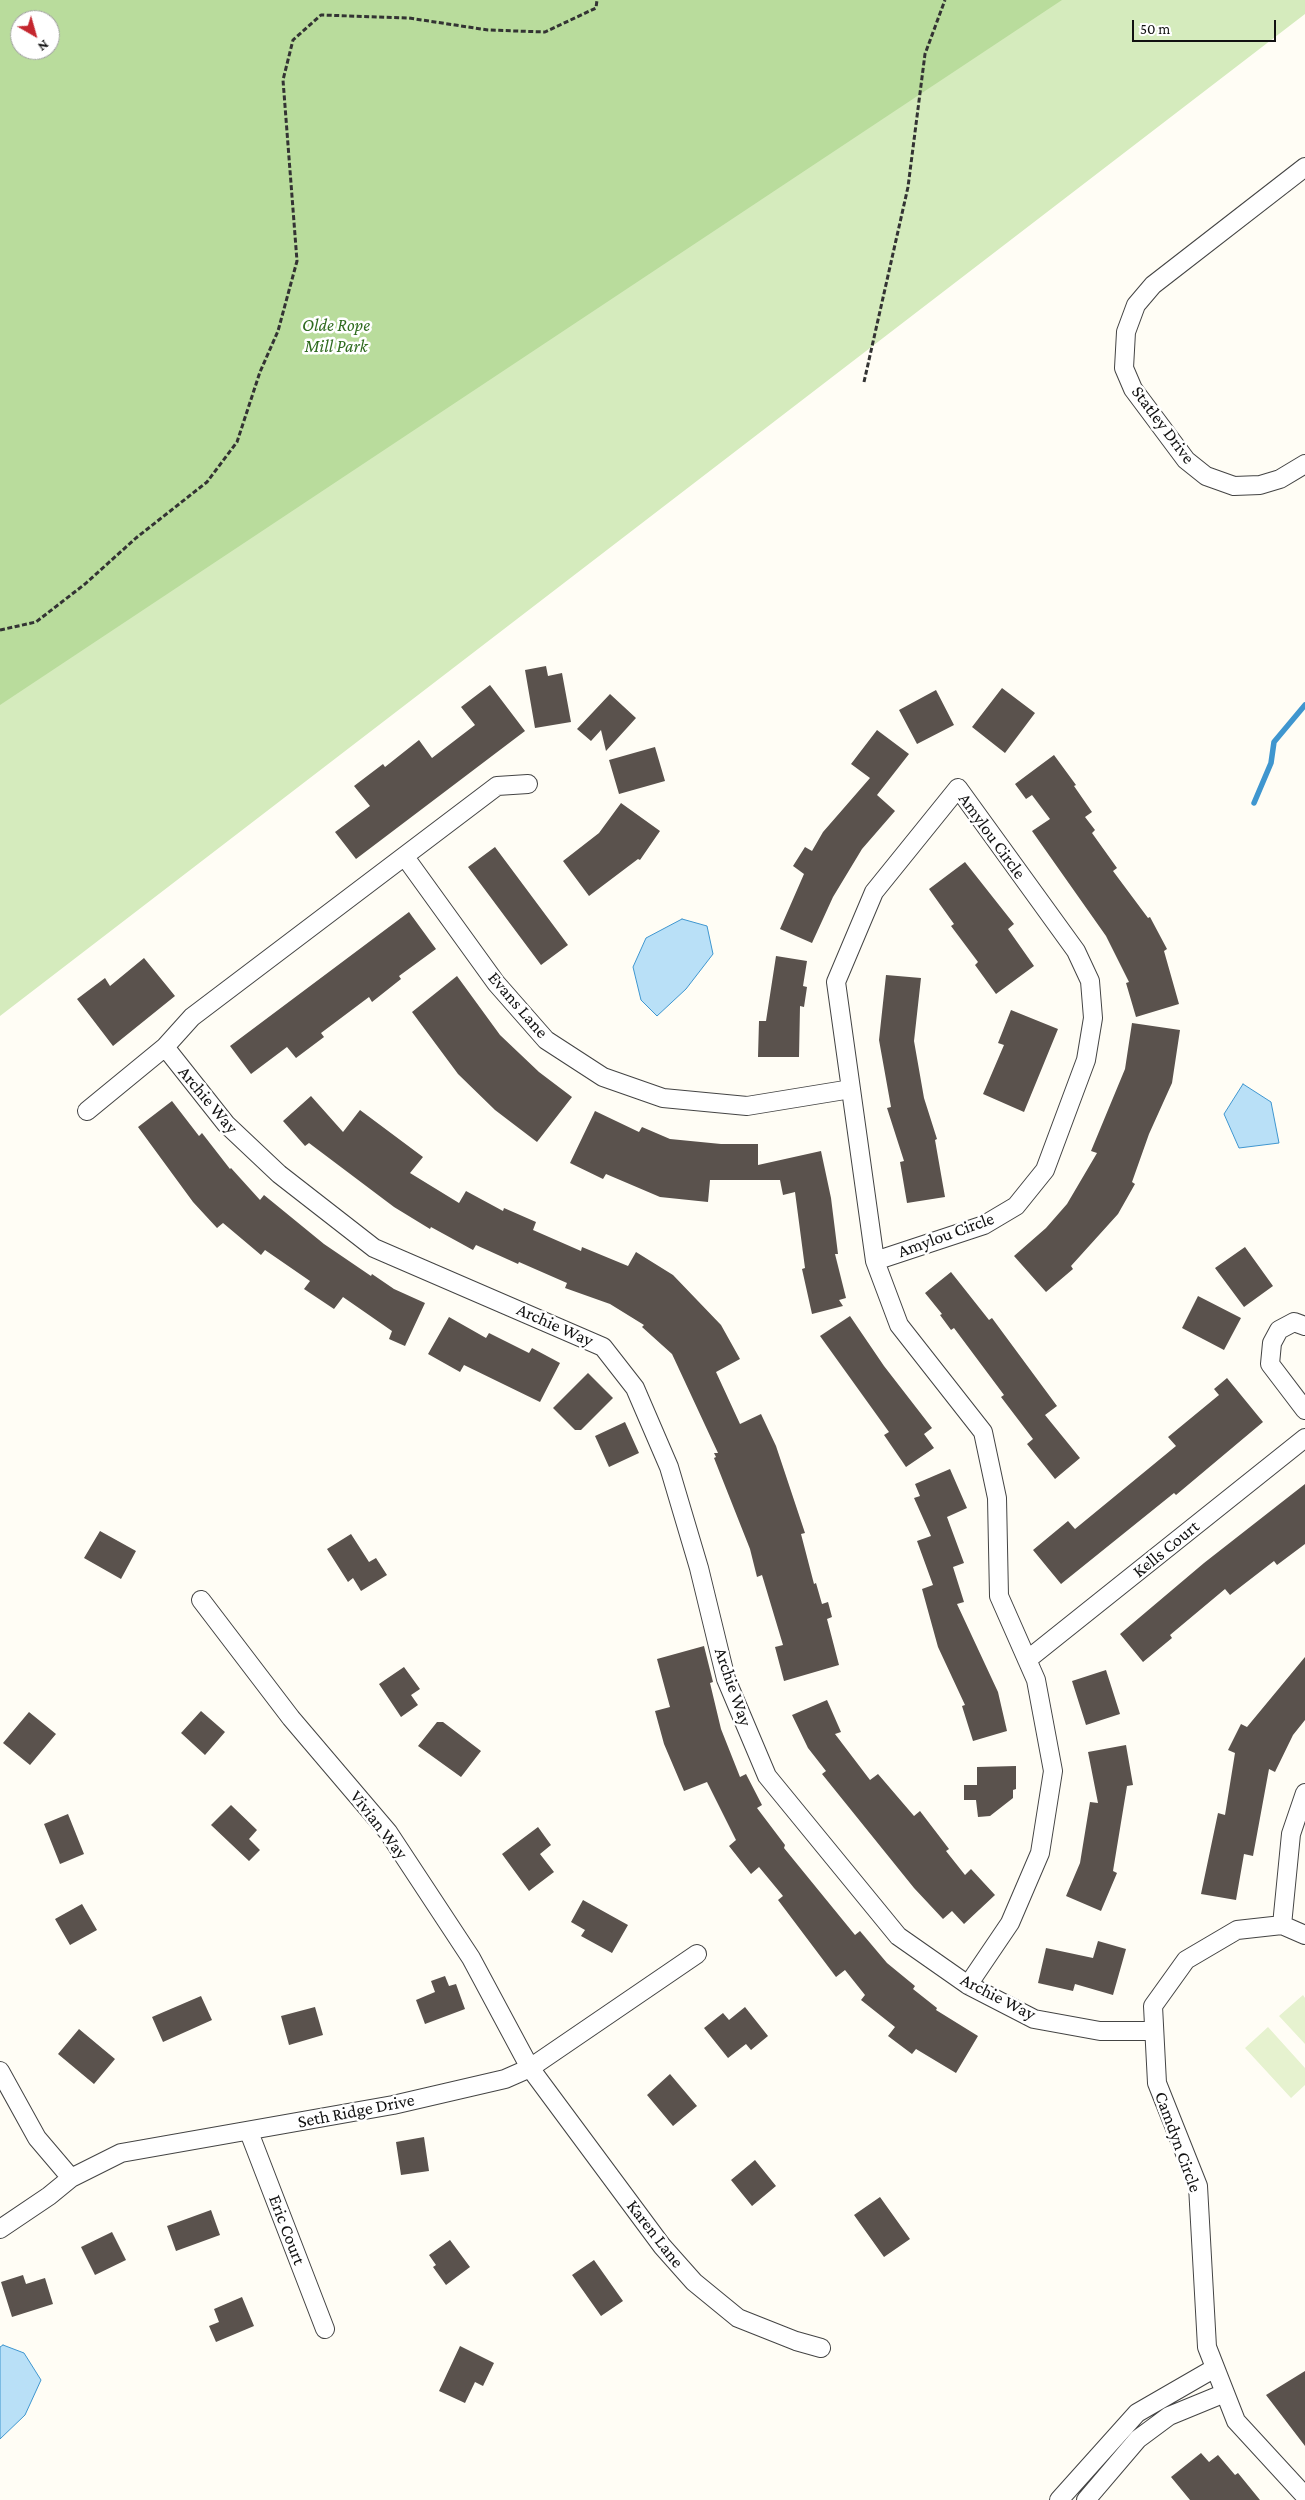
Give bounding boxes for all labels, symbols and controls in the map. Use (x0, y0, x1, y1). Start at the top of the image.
north arrow (10, 10, 60, 60)
scale bar (1135, 10, 1279, 42)
text: 50 m (1140, 21, 1170, 37)
text: N (35, 37, 52, 55)
park label: Olde Rope Mill Park (302, 314, 370, 356)
street label: Statley Drive (1127, 382, 1199, 468)
street label: Amylou Circle (954, 789, 1030, 883)
street label: Evans Lane (483, 967, 553, 1043)
street label: Archie Way (174, 1062, 242, 1138)
street label: Amylou Circle (895, 1208, 997, 1262)
street label: Archie Way (513, 1299, 597, 1351)
street label: Kells Court (1128, 1516, 1204, 1582)
street label: Archie Way (710, 1645, 756, 1729)
street label: Vivian Way (345, 1786, 413, 1864)
street label: Archie Way (957, 1969, 1039, 2025)
street label: Seth Ridge Drive (296, 2089, 416, 2133)
street label: Camdyn Circle (1150, 2089, 1206, 2195)
street label: Eric Court (264, 2192, 310, 2268)
street label: Karen Lane (622, 2196, 688, 2272)

